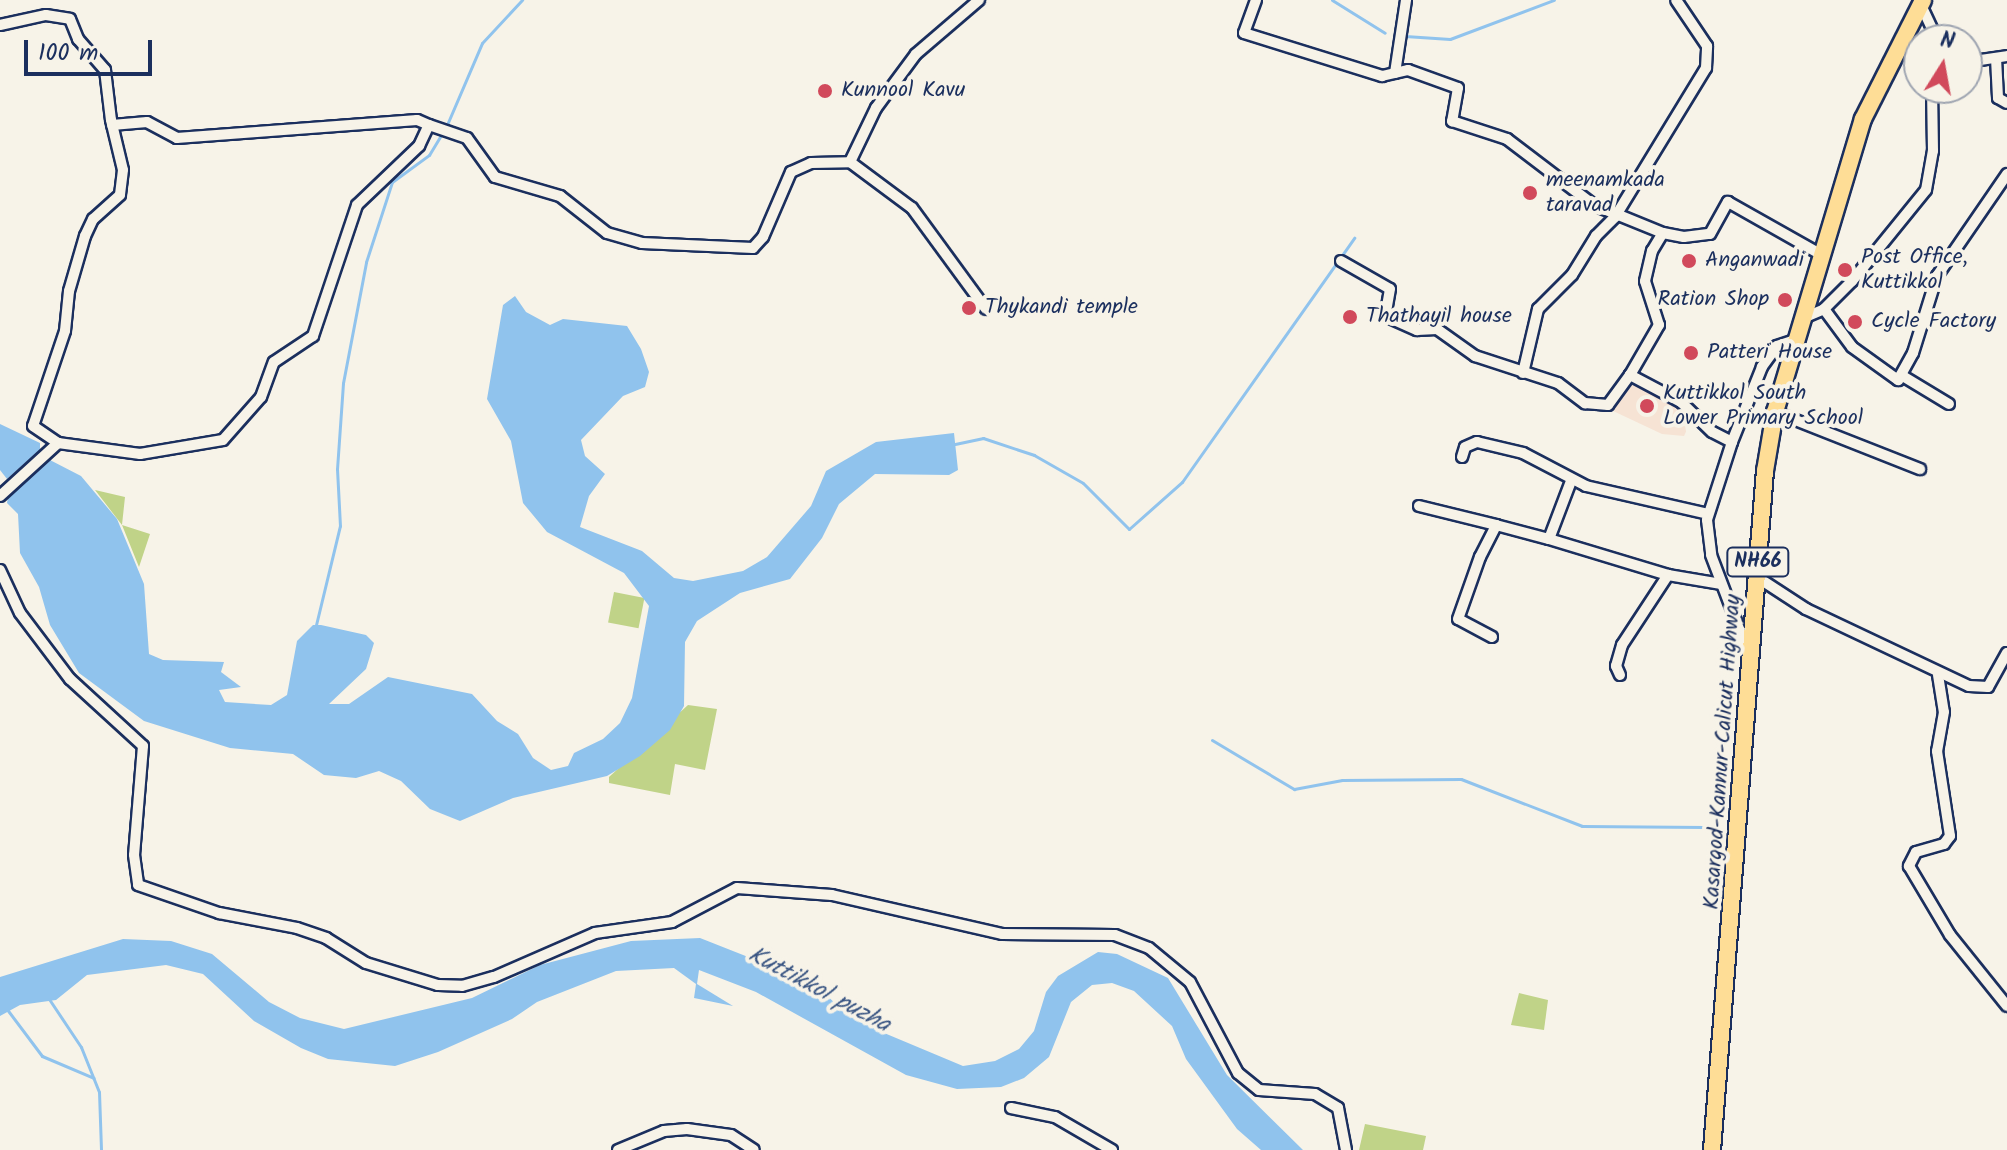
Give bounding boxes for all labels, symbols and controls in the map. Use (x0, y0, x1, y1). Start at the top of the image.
text: N (1937, 23, 1957, 60)
scale bar (28, 24, 156, 74)
north arrow (1903, 24, 1983, 104)
text: 100 m (38, 34, 98, 73)
place label: Kunnool Kavu (841, 78, 965, 104)
marker: Kunnool Kavu (816, 82, 834, 100)
place label: meenamkada taravad (1546, 167, 1665, 218)
marker: meenamkada taravad (1521, 184, 1539, 202)
place label: Post Office, Kuttikkol (1861, 244, 1968, 296)
place label: Anganwadi (1705, 248, 1804, 274)
marker: Anganwadi (1680, 252, 1698, 270)
marker: Post Office, Kuttikkol (1836, 261, 1854, 279)
place label: Ration Shop (1658, 287, 1769, 313)
marker: Ration Shop (1776, 291, 1794, 309)
place label: Thykandi temple (985, 295, 1138, 321)
marker: Thykandi temple (960, 299, 978, 317)
place label: Thathayil house (1366, 304, 1512, 330)
marker: Thathayil house (1341, 308, 1359, 326)
place label: Cycle Factory (1871, 309, 1996, 335)
marker: Cycle Factory (1846, 313, 1864, 331)
place label: Patteri House (1707, 340, 1832, 366)
marker: Patteri House (1682, 344, 1700, 362)
place label: Kuttikkol South Lower Primary School (1663, 380, 1863, 432)
marker: Kuttikkol South Lower Primary School (1638, 397, 1656, 415)
road number: NH66 (1726, 546, 1790, 578)
street label: Kasargod-Kannur-Calicut Highway (1699, 593, 1747, 911)
water label: Kuttikkol puzha (743, 941, 895, 1039)

